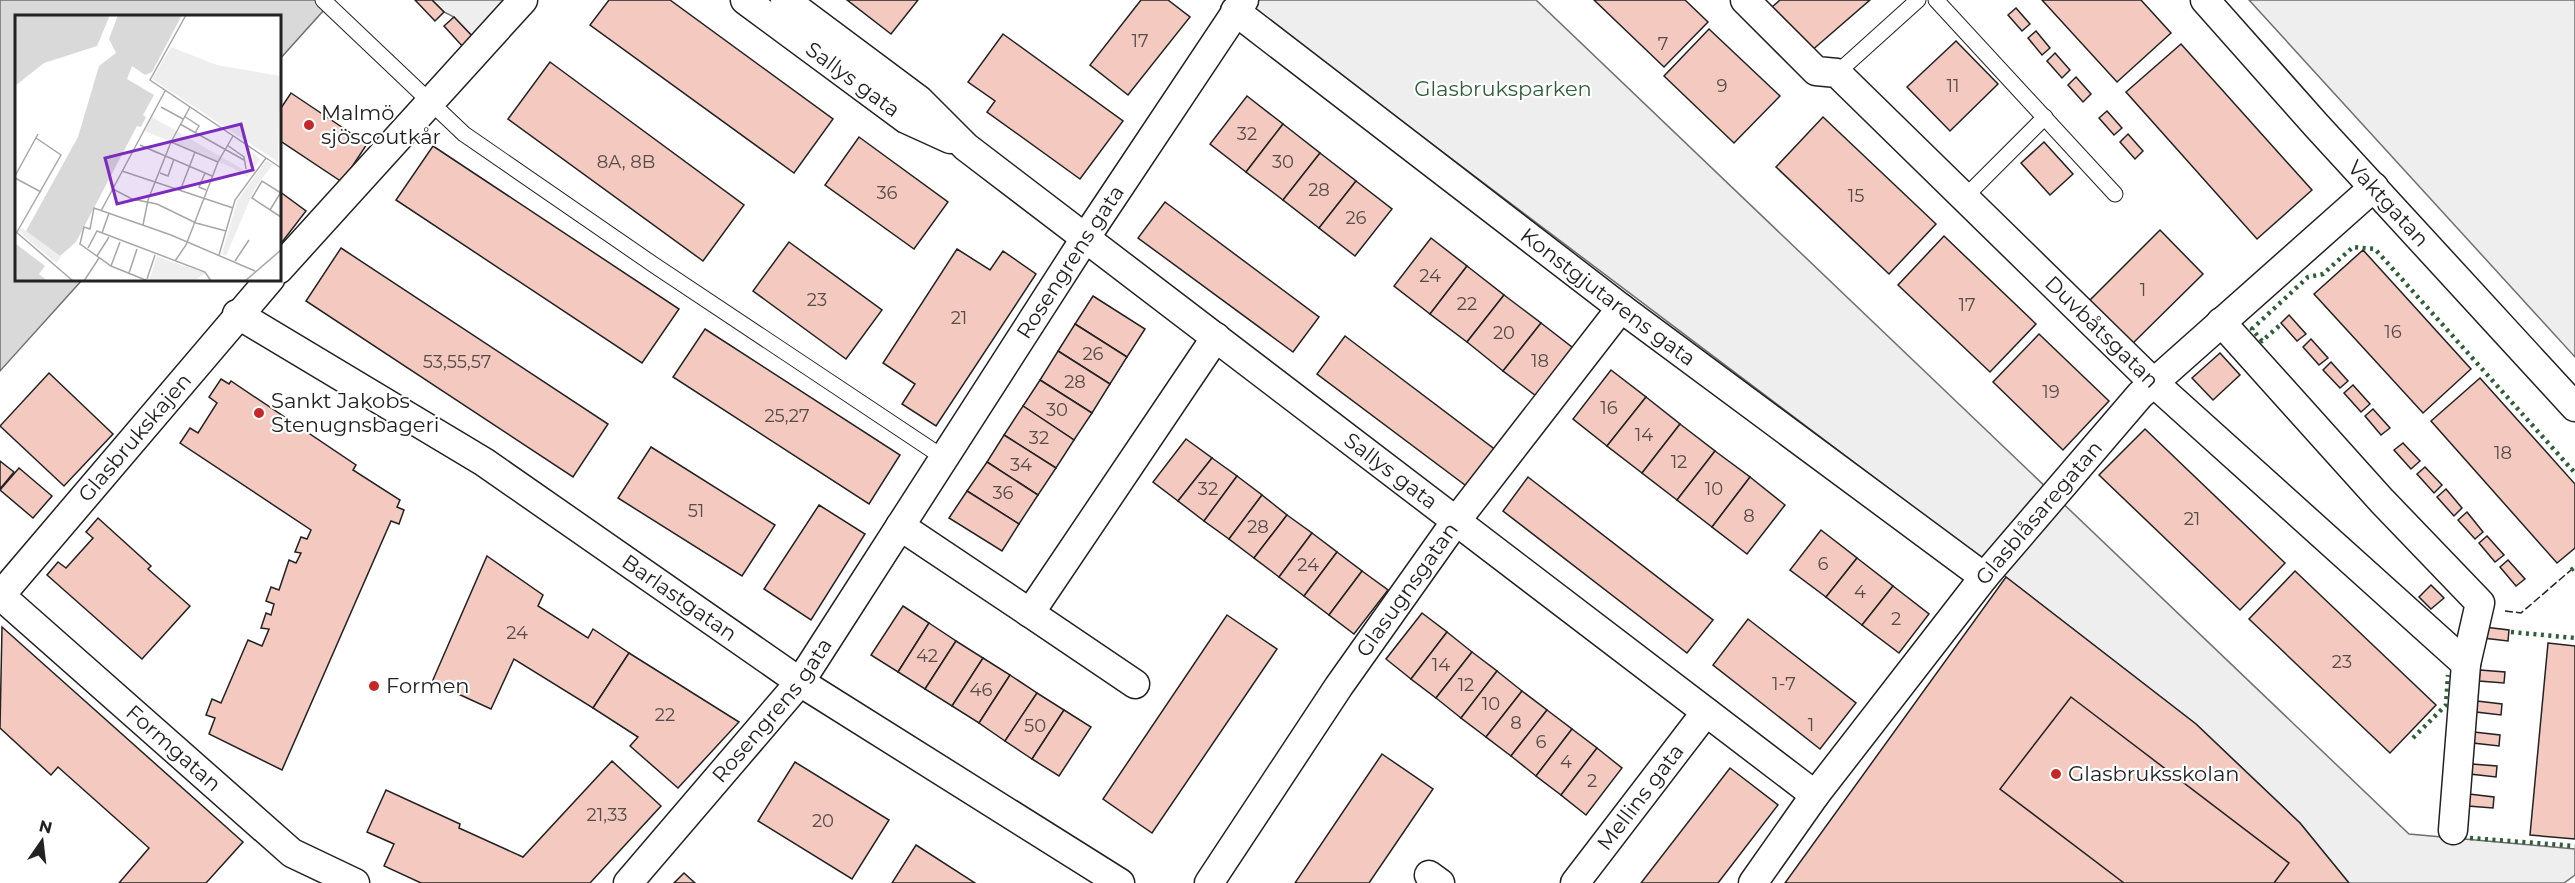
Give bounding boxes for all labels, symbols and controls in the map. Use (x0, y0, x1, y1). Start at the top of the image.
inset map (15, 15, 280, 280)
house number: 17 (1131, 30, 1149, 52)
house number: 7 (1658, 33, 1668, 55)
street label: Sallys gata (801, 36, 905, 122)
house number: 9 (1717, 75, 1728, 97)
house number: 11 (1947, 75, 1960, 97)
park label: Glasbruksparken (1414, 76, 1592, 101)
place label: Malmö sjöscoutkår (321, 100, 441, 149)
marker: Malmö sjöscoutkår (302, 118, 316, 132)
house number: 32 (1237, 123, 1257, 145)
house number: 8A, 8B (597, 151, 655, 173)
house number: 30 (1272, 151, 1294, 173)
street label: Vaktgatan (2343, 155, 2434, 252)
house number: 28 (1308, 179, 1330, 201)
street label: Rosengrens gata (1011, 180, 1129, 343)
house number: 36 (876, 182, 898, 204)
house number: 15 (1848, 185, 1864, 207)
house number: 26 (1345, 207, 1367, 229)
street label: Konstgjutarens gata (1516, 222, 1701, 371)
house number: 24 (1419, 265, 1441, 287)
street label: Duvbåtsgatan (2040, 270, 2164, 393)
house number: 1 (2140, 279, 2146, 301)
house number: 23 (807, 289, 827, 311)
house number: 22 (1457, 293, 1477, 315)
house number: 17 (1958, 294, 1976, 316)
house number: 21 (951, 307, 967, 329)
house number: 16 (2384, 321, 2402, 343)
house number: 20 (1493, 322, 1515, 344)
house number: 26 (1082, 343, 1104, 365)
house number: 18 (1531, 350, 1549, 372)
house number: 53,55,57 (423, 351, 491, 373)
street label: Glasbrukskajen (73, 368, 196, 507)
house number: 28 (1064, 371, 1086, 393)
house number: 19 (2042, 381, 2060, 403)
place label: Sankt Jakobs Stenugnsbageri (271, 388, 439, 437)
house number: 16 (1600, 397, 1618, 419)
house number: 30 (1046, 399, 1068, 421)
house number: 25,27 (764, 405, 810, 427)
marker: Sankt Jakobs Stenugnsbageri (252, 406, 266, 420)
house number: 14 (1635, 424, 1653, 446)
house number: 32 (1029, 427, 1049, 449)
street label: Sallys gata (1339, 427, 1443, 514)
street label: Glasblåsaregatan (1970, 435, 2107, 590)
house number: 18 (2494, 442, 2512, 464)
house number: 12 (1671, 451, 1687, 473)
house number: 34 (1010, 454, 1032, 476)
house number: 32 (1198, 478, 1218, 500)
house number: 10 (1705, 478, 1723, 500)
house number: 36 (992, 482, 1014, 504)
house number: 51 (688, 500, 704, 522)
house number: 8 (1743, 505, 1755, 527)
house number: 21 (2184, 508, 2200, 530)
house number: 28 (1247, 516, 1269, 538)
street label: Glasugnsgatan (1351, 517, 1463, 662)
street label: Barlastgatan (617, 549, 742, 646)
house number: 6 (1818, 553, 1829, 575)
house number: 24 (1297, 554, 1319, 576)
house number: 4 (1854, 581, 1866, 603)
house number: 2 (1891, 608, 1901, 630)
house number: 24 (506, 622, 528, 644)
street label: Rosengrens gata (707, 633, 837, 787)
house number: 42 (916, 645, 938, 667)
house number: 23 (2332, 651, 2352, 673)
house number: 14 (1432, 654, 1450, 676)
place label: Formen (386, 673, 470, 698)
house number: 1-7 (1772, 673, 1796, 695)
house number: 12 (1458, 674, 1474, 696)
marker: Formen (367, 679, 381, 693)
house number: 46 (970, 679, 992, 701)
house number: 10 (1482, 693, 1500, 715)
street label: Formgatan (121, 699, 226, 796)
house number: 22 (655, 704, 675, 726)
house number: 8 (1510, 712, 1522, 734)
house number: 1 (1808, 714, 1814, 736)
house number: 50 (1024, 715, 1046, 737)
house number: 6 (1536, 731, 1547, 753)
street label: Mellins gata (1592, 739, 1689, 855)
house number: 4 (1560, 751, 1572, 773)
place label: Glasbruksskolan (2068, 761, 2240, 786)
marker: Glasbruksskolan (2049, 767, 2063, 781)
house number: 2 (1587, 770, 1597, 792)
house number: 21,33 (587, 804, 627, 826)
house number: 20 (812, 810, 834, 832)
north arrow (12, 811, 72, 871)
text: N (37, 816, 54, 838)

